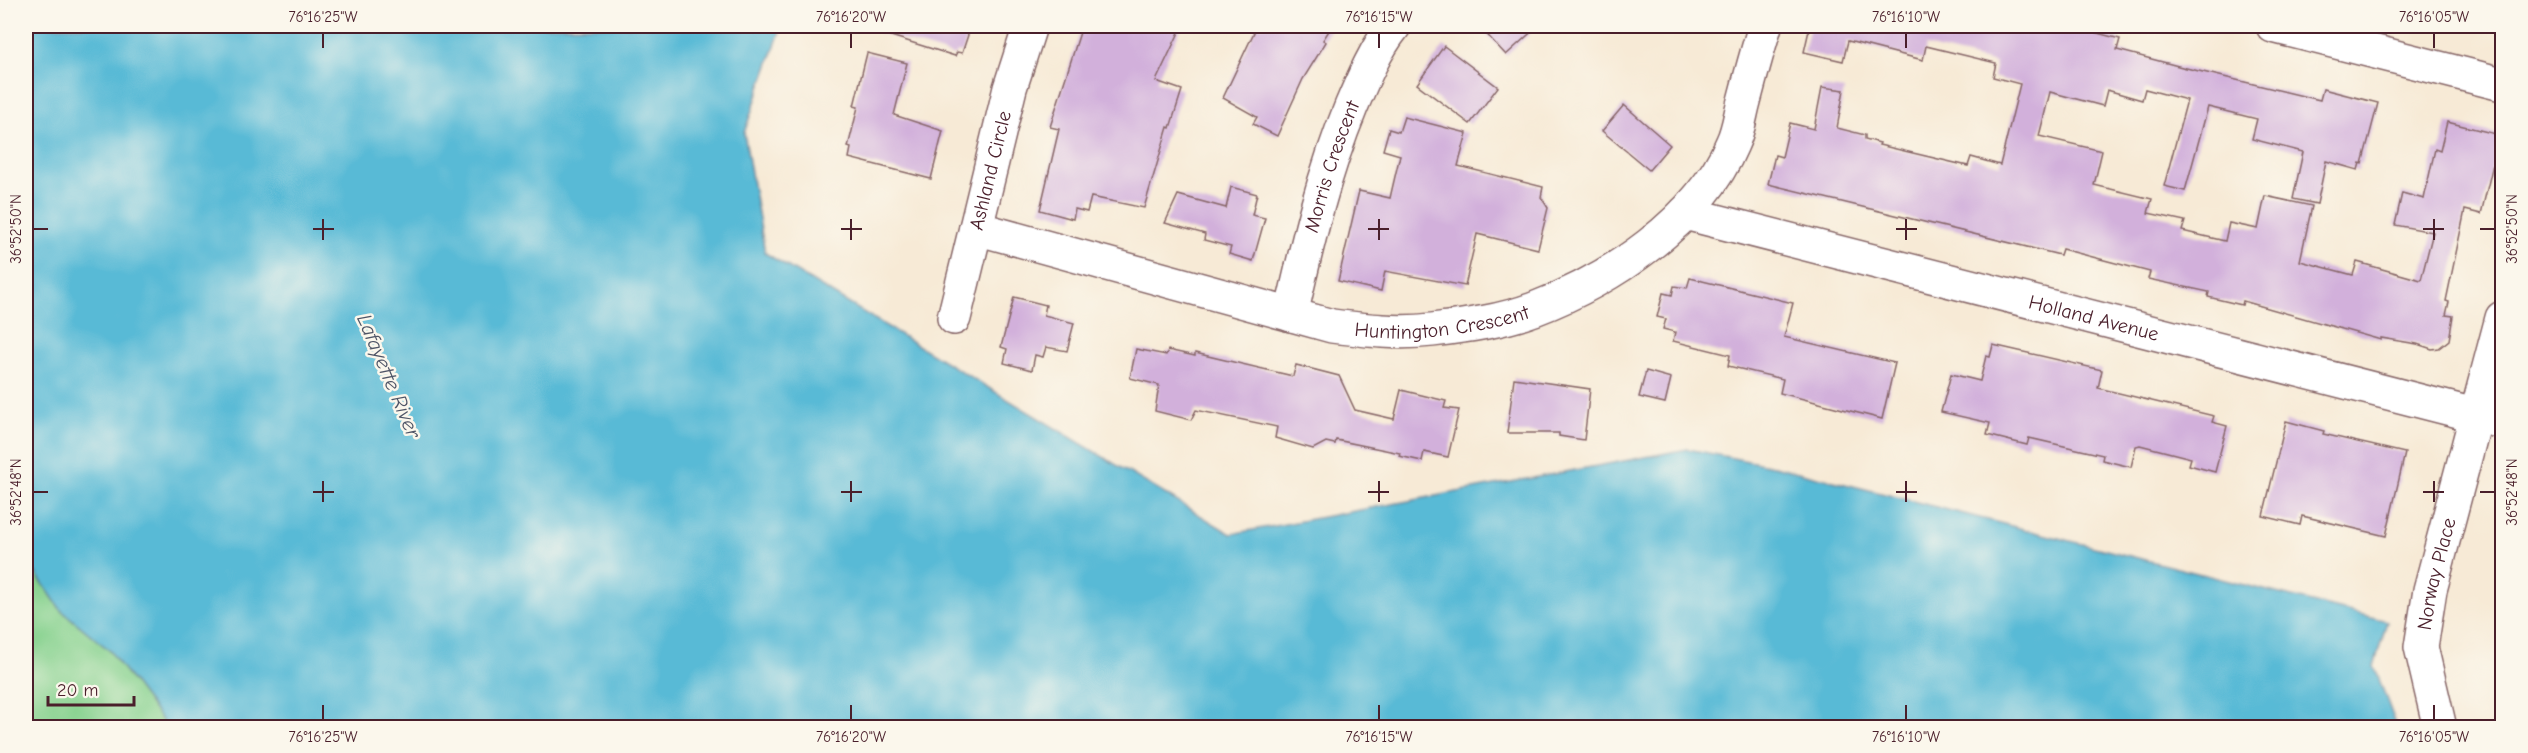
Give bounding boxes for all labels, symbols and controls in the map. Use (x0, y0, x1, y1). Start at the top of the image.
text: 76°16'25"W (289, 8, 357, 26)
text: 76°16'20"W (816, 8, 886, 26)
text: 76°16'15"W (1345, 8, 1413, 26)
text: 76°16'10"W (1872, 8, 1940, 26)
text: 76°16'05"W (2399, 8, 2469, 26)
street label: Morris Crescent (1299, 96, 1364, 235)
street label: Ashland Circle (964, 108, 1016, 232)
text: 36°52'50"N (7, 194, 25, 264)
text: 36°52'50"N (2503, 194, 2521, 264)
street label: Holland Avenue (2026, 290, 2161, 345)
street label: Huntington Crescent (1354, 300, 1533, 343)
water label: Lafayette River (352, 310, 427, 443)
text: 36°52'48"N (7, 458, 25, 526)
text: 36°52'48"N (2503, 458, 2521, 526)
street label: Norway Place (2412, 515, 2460, 632)
scale bar (48, 669, 134, 707)
text: 20 m (57, 680, 98, 701)
text: 76°16'25"W (289, 728, 357, 746)
text: 76°16'20"W (816, 728, 886, 746)
text: 76°16'15"W (1345, 728, 1413, 746)
text: 76°16'10"W (1872, 728, 1940, 746)
text: 76°16'05"W (2399, 728, 2469, 746)

